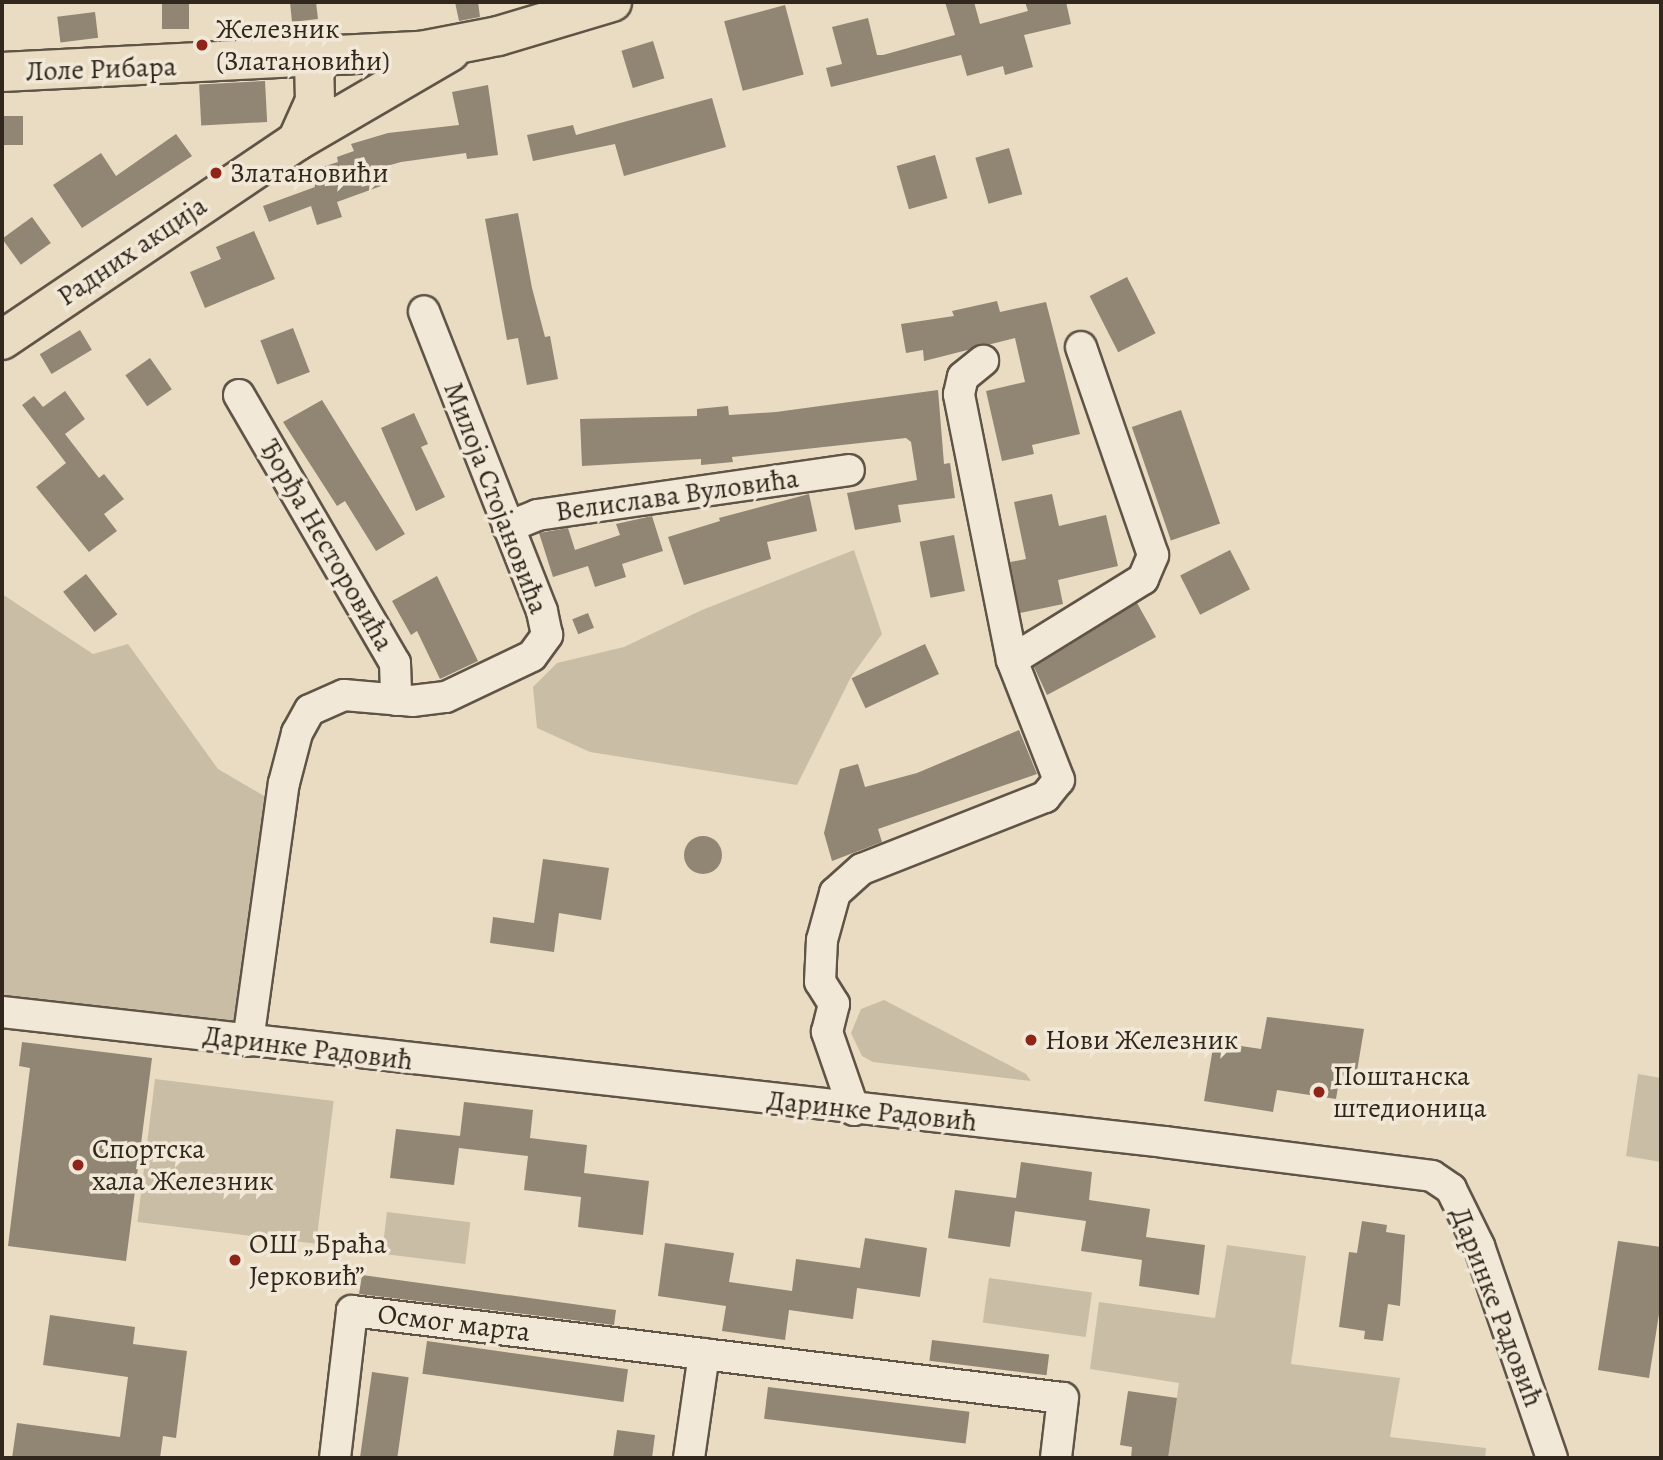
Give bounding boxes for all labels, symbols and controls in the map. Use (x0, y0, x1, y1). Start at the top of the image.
place label: Железник (Златановићи) (216, 12, 390, 78)
marker: Железник (Златановићи) (194, 37, 210, 53)
street label: Лоле Рибара (25, 50, 177, 88)
place label: Златановићи (230, 156, 389, 190)
marker: Златановићи (208, 165, 224, 181)
street label: Радних акција (51, 189, 213, 313)
street label: Милоја Стојановића (436, 377, 556, 619)
street label: Ђорђа Несторовића (253, 433, 401, 657)
street label: Велислава Вуловића (553, 461, 801, 529)
street label: Даринке Радовић (201, 1018, 415, 1078)
place label: Нови Железник (1045, 1023, 1238, 1057)
marker: Нови Железник (1023, 1032, 1039, 1048)
place label: Поштанска штедионица (1333, 1059, 1487, 1125)
street label: Даринке Радовић (765, 1083, 979, 1139)
marker: Поштанска штедионица (1311, 1084, 1327, 1100)
place label: Спортска хала Железник (92, 1132, 274, 1198)
marker: Спортска хала Железник (70, 1157, 86, 1173)
street label: Даринке Радовић (1444, 1203, 1550, 1411)
place label: ОШ „Браћа Јерковић” (249, 1227, 387, 1293)
marker: ОШ „Браћа Јерковић” (227, 1252, 243, 1268)
street label: Осмог марта (376, 1297, 532, 1349)

